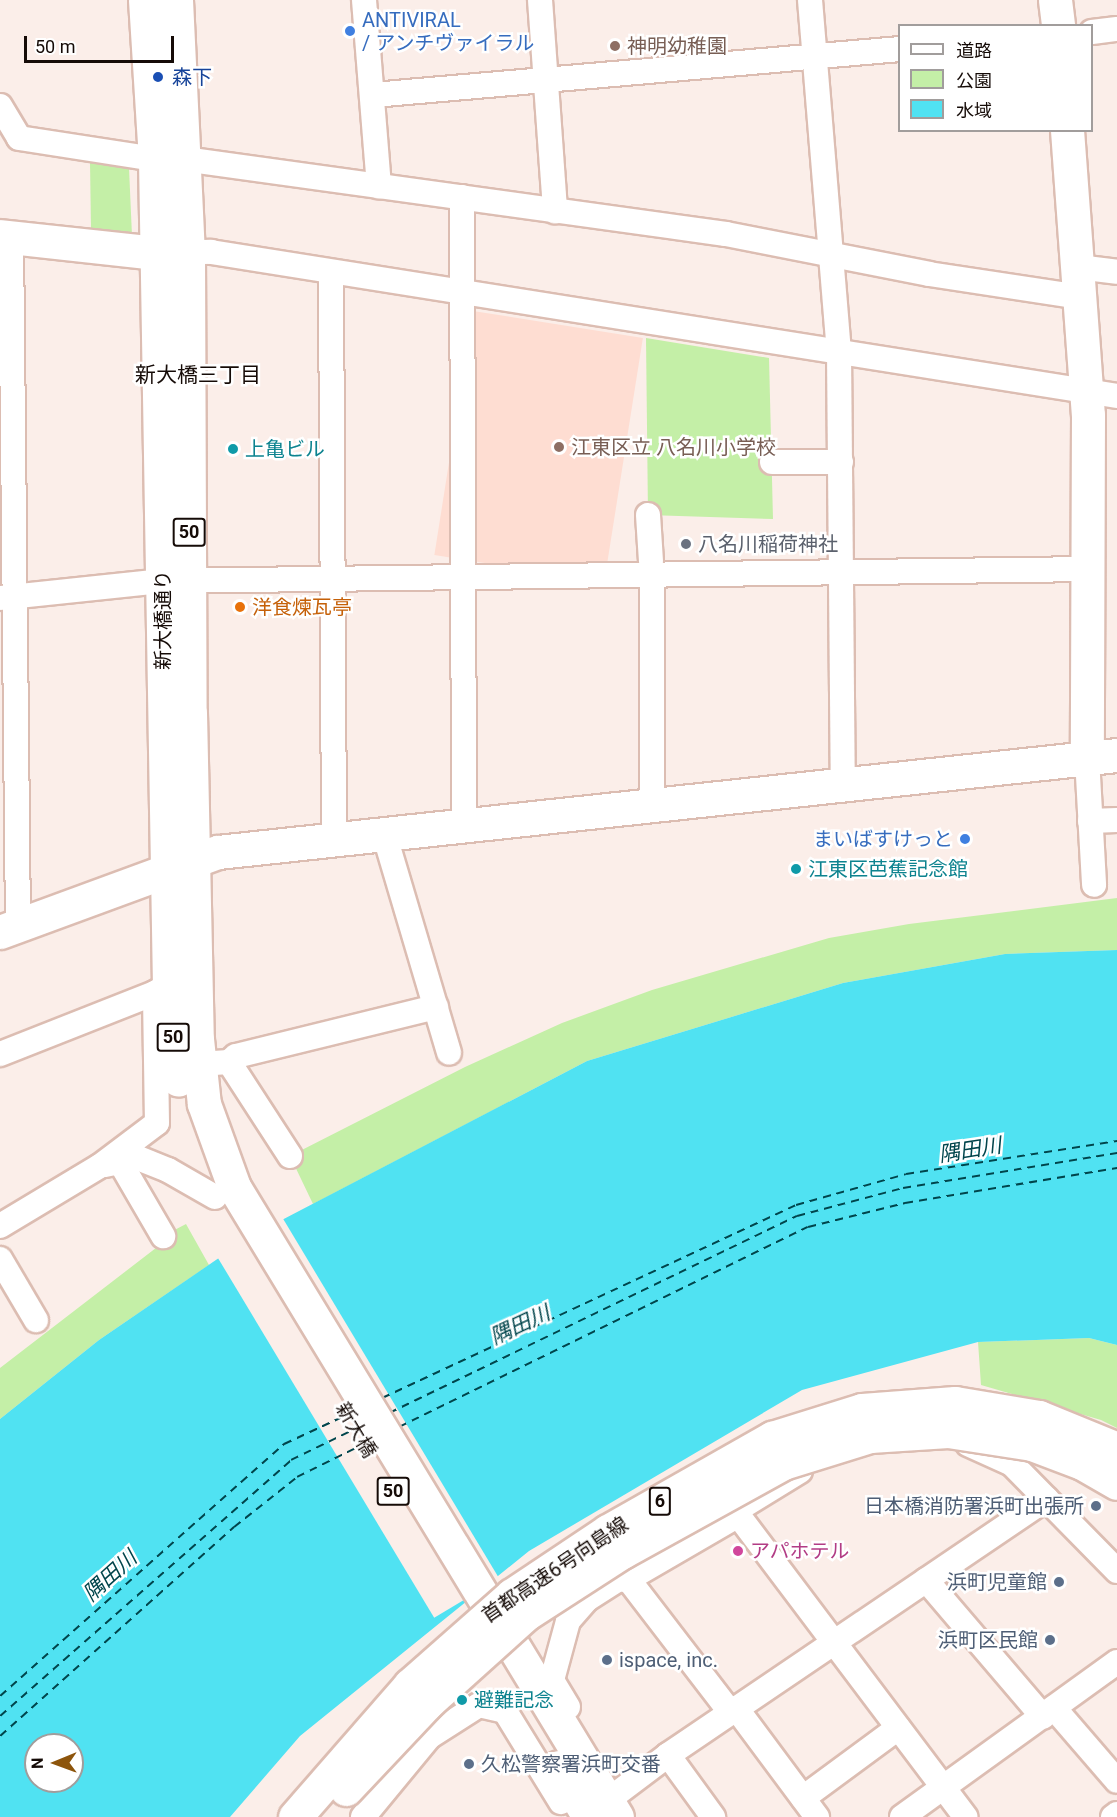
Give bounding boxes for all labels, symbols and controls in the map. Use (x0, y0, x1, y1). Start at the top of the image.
place label: ANTIVIRAL / アンチヴァイラル (362, 8, 535, 55)
scale bar (27, 24, 177, 62)
marker: ANTIVIRAL / アンチヴァイラル (343, 24, 357, 38)
legend (898, 24, 1093, 132)
place label: 神明幼稚園 (627, 34, 727, 58)
text: 50 m (35, 36, 75, 57)
marker: 神明幼稚園 (608, 39, 622, 53)
text: 道路 (956, 40, 992, 61)
place label: 森下 (172, 65, 212, 89)
marker: 森下 (149, 68, 167, 86)
text: 公園 (956, 70, 992, 91)
text: 水域 (956, 100, 992, 121)
district label: 新大橋三丁目 (135, 362, 261, 388)
place label: 江東区立 八名川小学校 (571, 435, 776, 459)
place label: 上亀ビル (245, 437, 325, 461)
marker: 江東区立 八名川小学校 (552, 440, 566, 454)
marker: 上亀ビル (226, 442, 240, 456)
road number: 50 (172, 517, 206, 547)
place label: 八名川稲荷神社 (698, 532, 838, 556)
marker: 八名川稲荷神社 (679, 537, 693, 551)
street label: 新大橋通り (151, 570, 175, 670)
place label: 洋食煉瓦亭 (252, 595, 352, 619)
marker: 洋食煉瓦亭 (233, 600, 247, 614)
place label: まいばすけっと (813, 827, 953, 851)
marker: まいばすけっと (958, 832, 972, 846)
place label: 江東区芭蕉記念館 (808, 857, 968, 881)
marker: 江東区芭蕉記念館 (789, 862, 803, 876)
road number: 50 (156, 1022, 190, 1052)
water label: 隅田川 (937, 1133, 1003, 1167)
water label: 隅田川 (486, 1300, 554, 1350)
street label: 新大橋 (330, 1398, 382, 1462)
road number: 50 (376, 1476, 410, 1506)
road number: 6 (648, 1486, 672, 1516)
place label: 日本橋消防署浜町出張所 (864, 1494, 1084, 1518)
marker: 日本橋消防署浜町出張所 (1089, 1499, 1103, 1513)
street label: 首都高速6号向島線 (477, 1512, 633, 1628)
place label: アパホテル (750, 1539, 850, 1563)
marker: アパホテル (731, 1544, 745, 1558)
water label: 隅田川 (78, 1546, 142, 1606)
place label: 浜町児童館 (947, 1570, 1047, 1594)
marker: 浜町児童館 (1052, 1575, 1066, 1589)
place label: 浜町区民館 (938, 1628, 1038, 1652)
marker: 浜町区民館 (1043, 1633, 1057, 1647)
place label: ispace, inc. (619, 1648, 718, 1672)
marker: ispace, inc. (600, 1653, 614, 1667)
place label: 避難記念 (474, 1688, 554, 1712)
marker: 避難記念 (455, 1693, 469, 1707)
north arrow (24, 1733, 84, 1793)
place label: 久松警察署浜町交番 (481, 1752, 661, 1776)
text: N (28, 1757, 47, 1769)
marker: 久松警察署浜町交番 (462, 1757, 476, 1771)

